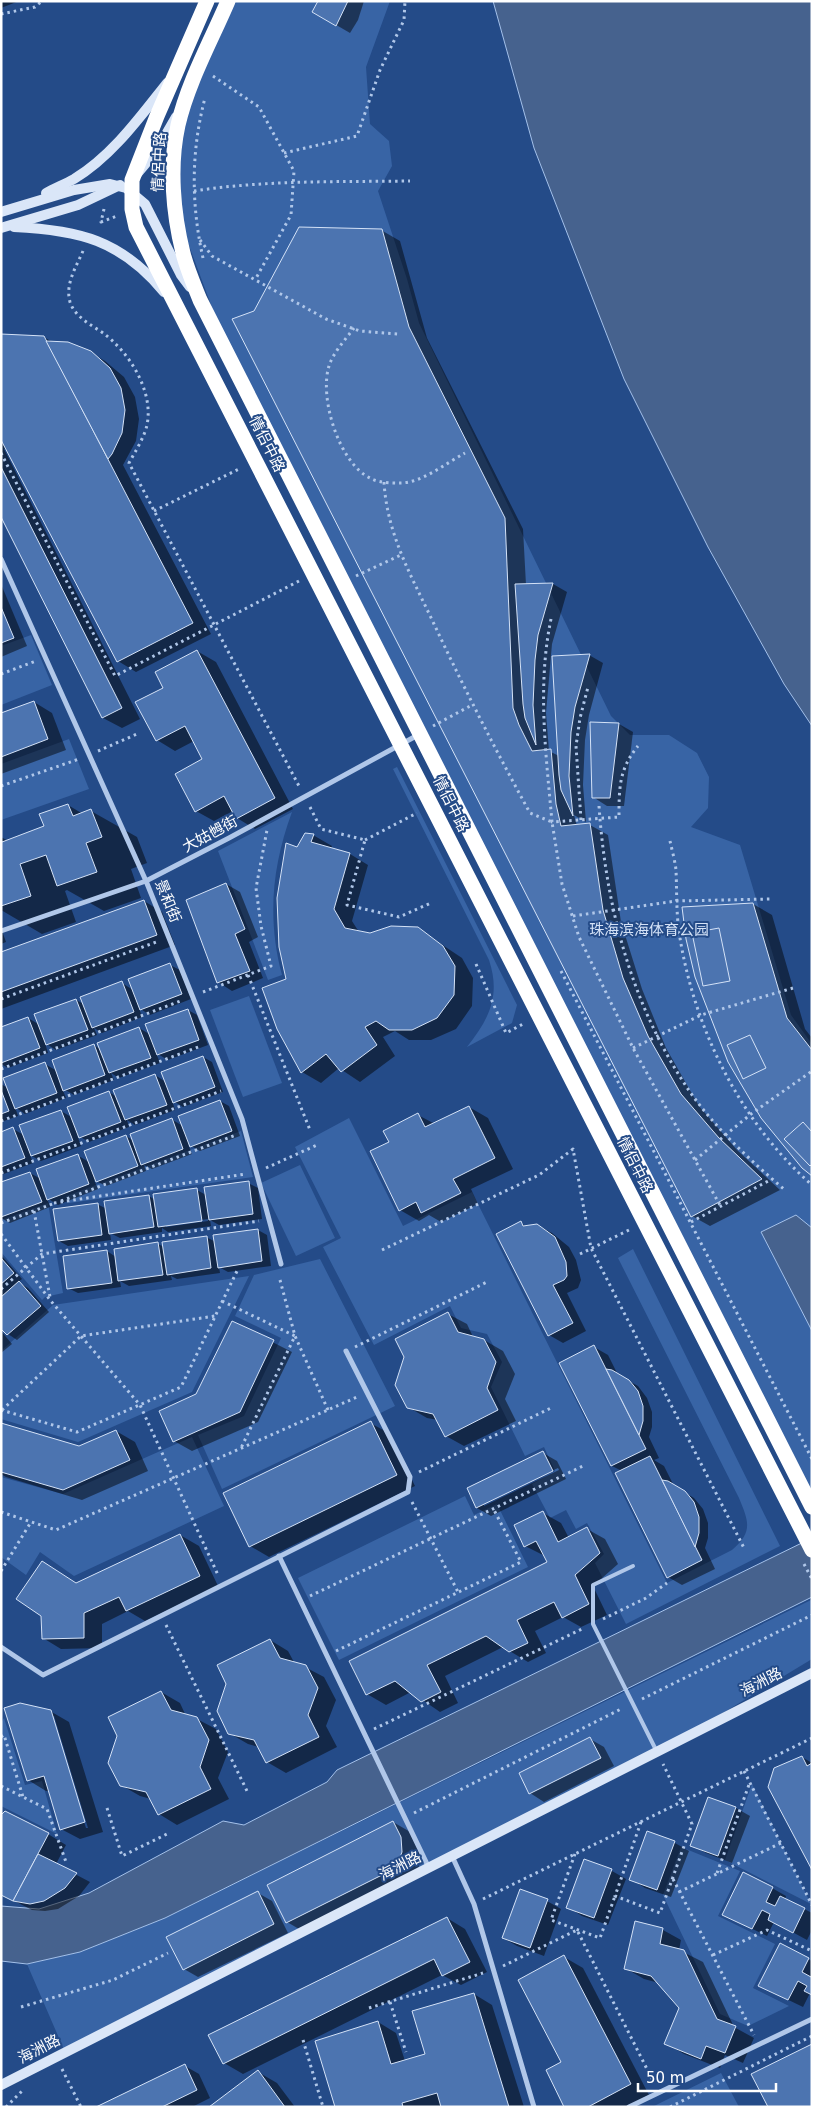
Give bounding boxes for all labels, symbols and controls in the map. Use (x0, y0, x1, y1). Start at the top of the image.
street label: 情侶中路 (148, 132, 170, 192)
street label: 情侣中路 (245, 413, 289, 475)
street label: 情侣中路 (429, 773, 473, 835)
street label: 大姑乸街 (179, 812, 241, 856)
street label: 景和街 (151, 877, 185, 925)
park label: 珠海滨海体育公园 (589, 921, 709, 939)
street label: 情侣中路 (613, 1134, 657, 1196)
street label: 海洲路 (737, 1664, 785, 1700)
street label: 海洲路 (376, 1848, 424, 1884)
street label: 海洲路 (15, 2031, 63, 2067)
scale bar (638, 2060, 776, 2092)
text: 50 m (646, 2069, 684, 2087)

